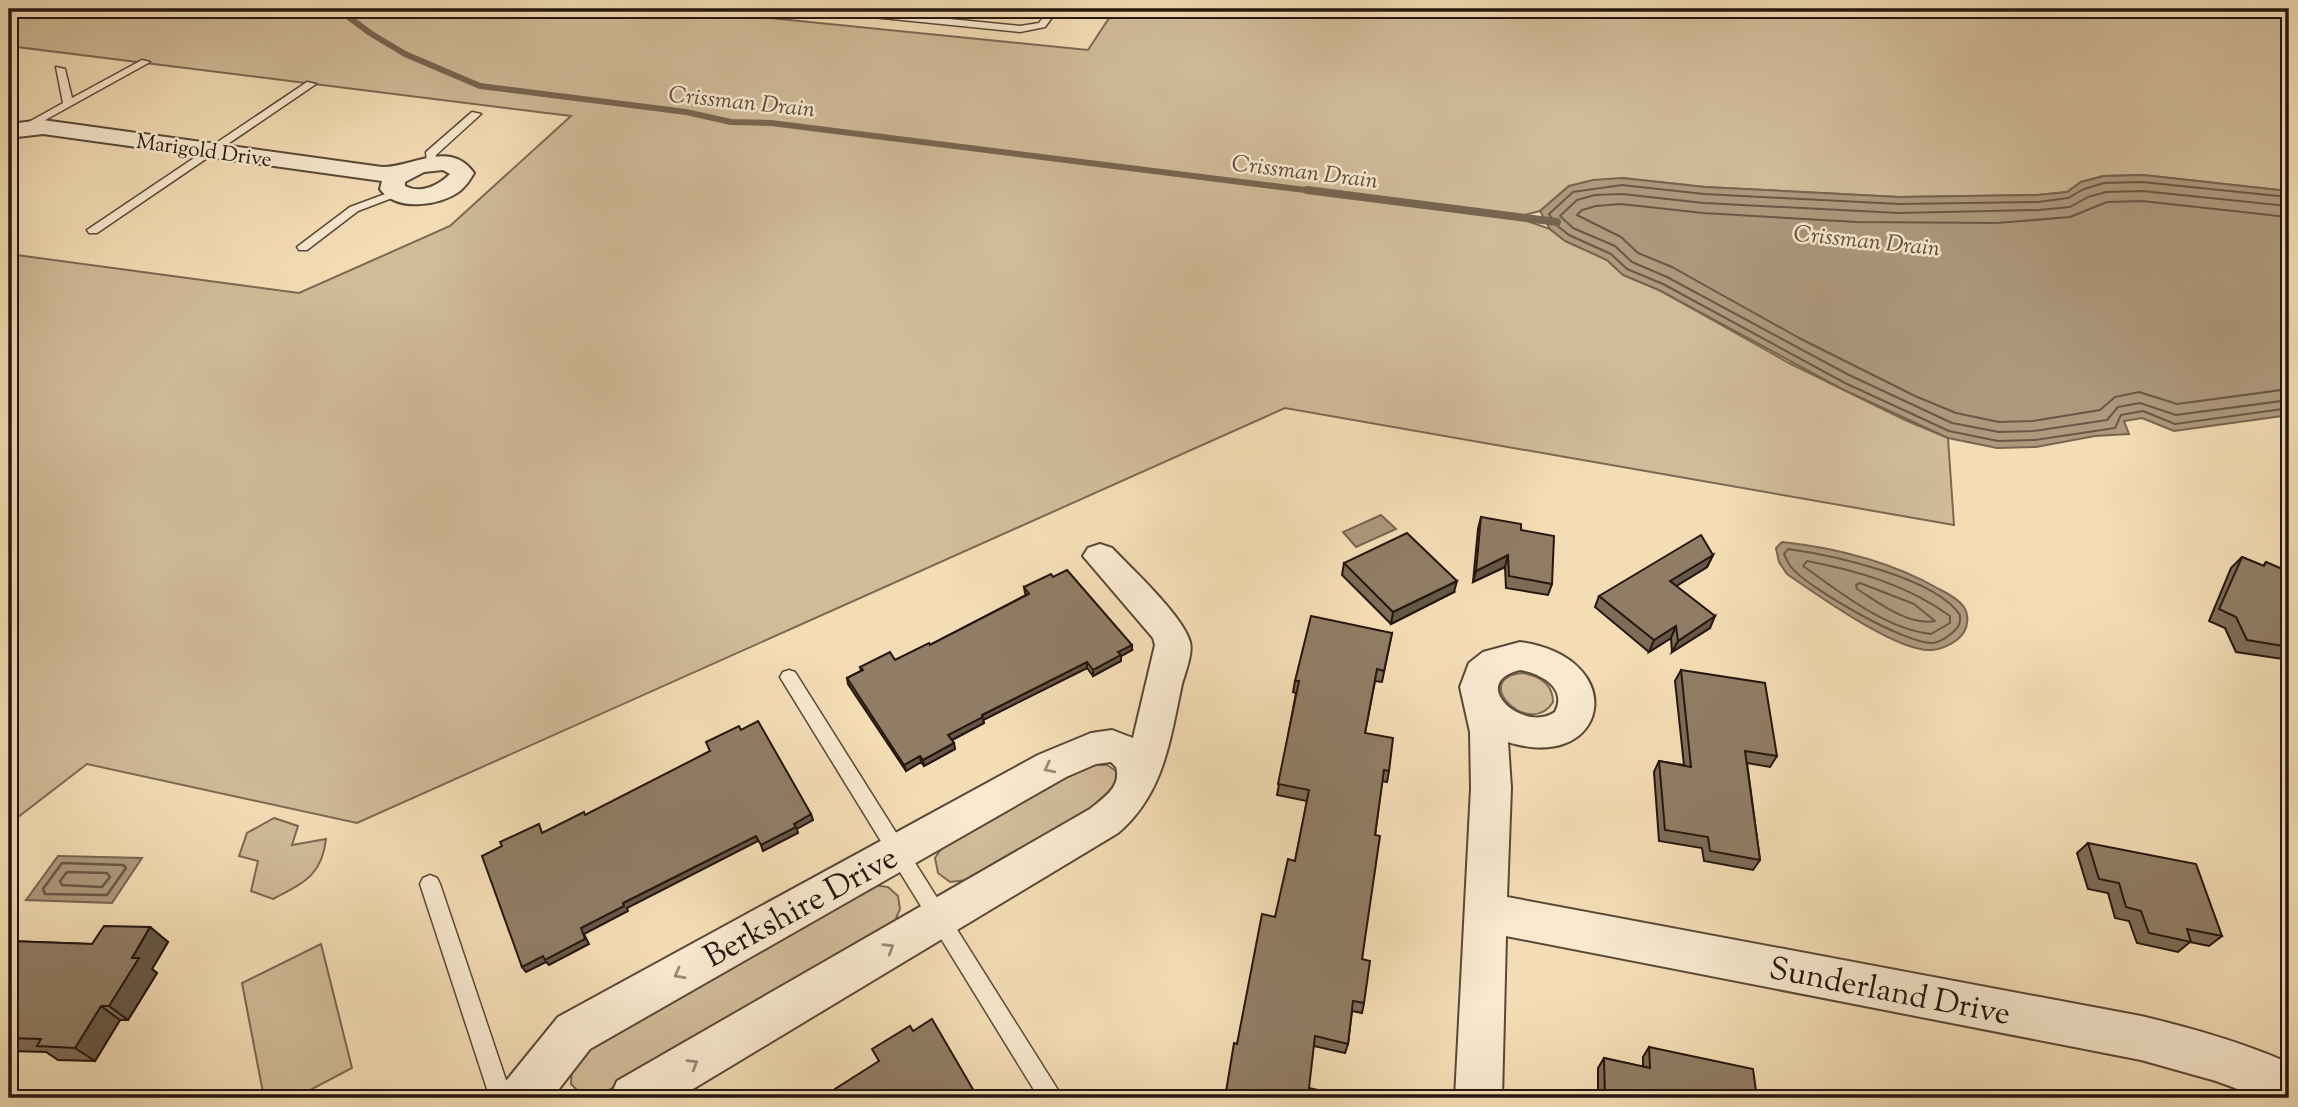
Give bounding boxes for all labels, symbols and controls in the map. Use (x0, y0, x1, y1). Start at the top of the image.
water label: Crissman Drain (667, 79, 817, 128)
street label: Marigold Drive (134, 128, 273, 176)
water label: Crissman Drain (1230, 148, 1380, 199)
water label: Crissman Drain (1792, 218, 1942, 267)
one-way arrow (1044, 759, 1056, 773)
street label: Berkshire Drive (696, 836, 907, 981)
one-way arrow (881, 943, 894, 956)
street label: Sunderland Drive (1765, 947, 2014, 1039)
one-way arrow (674, 966, 687, 979)
one-way arrow (685, 1059, 698, 1072)

